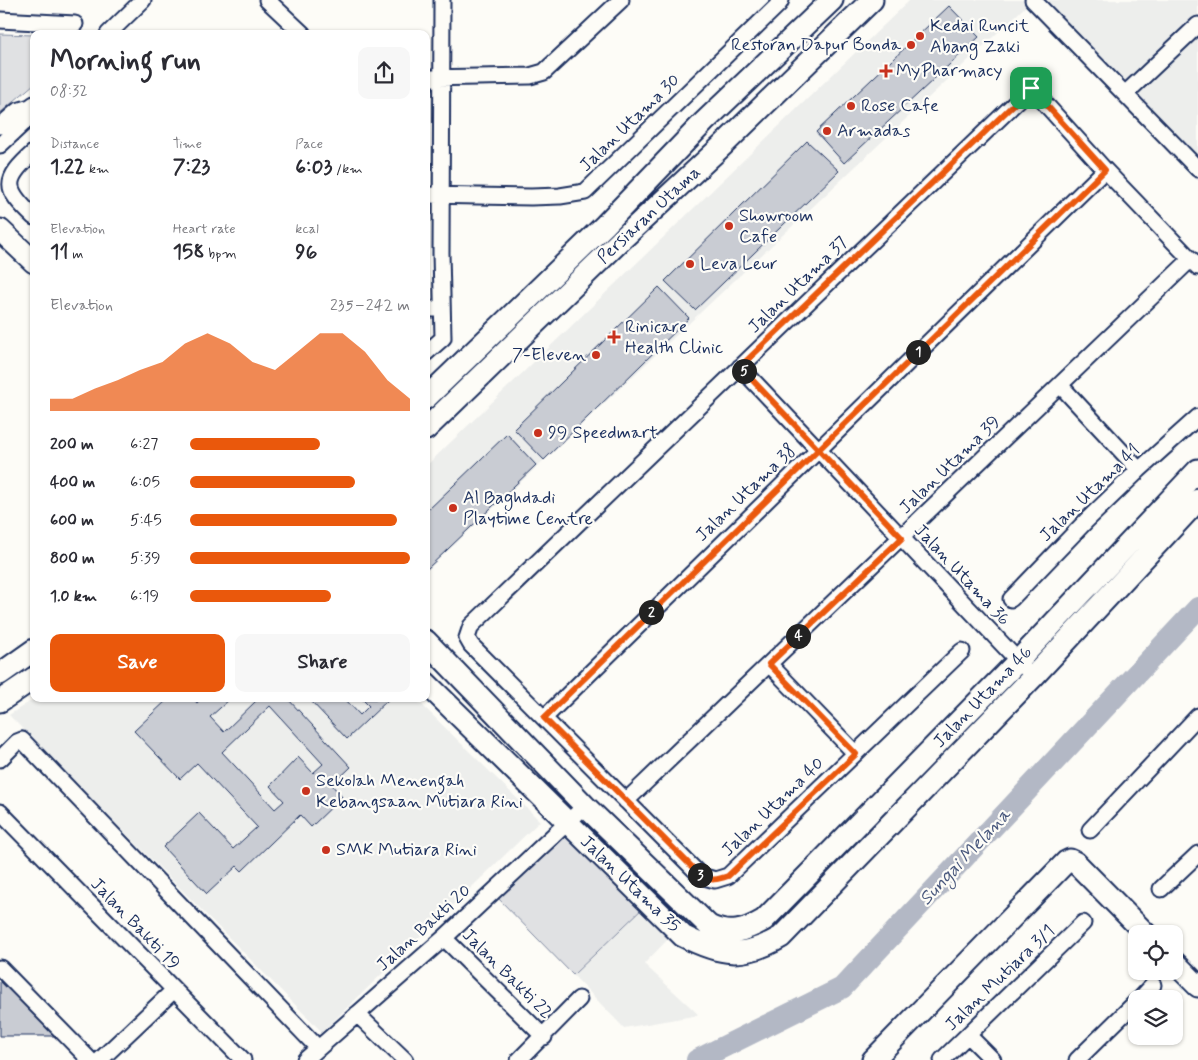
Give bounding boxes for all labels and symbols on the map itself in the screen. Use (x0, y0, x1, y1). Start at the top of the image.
place label: Kedai Runcit Abang Zaki (930, 14, 1030, 60)
marker: Kedai Runcit Abang Zaki (914, 30, 926, 42)
place label: Restoran Dapur Bonda (731, 33, 901, 57)
marker: Restoran Dapur Bonda (905, 39, 917, 51)
place label: MyPharmacy (896, 59, 1003, 83)
marker: MyPharmacy (880, 65, 892, 77)
pin (1010, 67, 1052, 109)
street label: Jalan Utama 30 (574, 69, 686, 177)
place label: Rose Cafe (861, 94, 939, 118)
marker: Rose Cafe (845, 100, 857, 112)
place label: Armadas (837, 119, 911, 143)
marker: Armadas (821, 125, 833, 137)
street label: Persiaran Utama (592, 161, 706, 269)
place label: Showroom Cafe (739, 204, 814, 249)
marker: Showroom Cafe (723, 220, 735, 232)
street label: Jalan Utama 37 (743, 231, 853, 339)
place label: Leva Leur (700, 252, 778, 276)
marker: Leva Leur (684, 258, 696, 270)
place label: Rinicare Health Clinic (625, 315, 723, 360)
marker: Rinicare Health Clinic (607, 330, 621, 344)
pin: 1 (906, 340, 930, 364)
place label: 7-Eleven (512, 343, 586, 367)
marker: 7-Eleven (590, 349, 602, 361)
pin: 5 (732, 358, 756, 384)
street label: Jalan Utama 39 (894, 411, 1006, 519)
place label: 99 Speedmart (548, 421, 658, 445)
marker: 99 Speedmart (532, 427, 544, 439)
street label: Jalan Utama 38 (691, 439, 801, 547)
street label: Jalan Utama 41 (1034, 439, 1146, 547)
place label: Al Baghdadi Playtime Centre (463, 486, 593, 531)
marker: Al Baghdadi Playtime Centre (447, 502, 459, 514)
street label: Jalan Utama 36 (908, 519, 1016, 631)
pin: 2 (638, 600, 664, 624)
pin: 4 (786, 624, 810, 648)
street label: Jalan Utama 46 (928, 641, 1038, 753)
street label: Jalan Utama 40 (717, 752, 829, 862)
place label: Sekolah Menengah Kebangsaan Mutiara Rini (316, 769, 523, 814)
marker: Sekolah Menengah Kebangsaan Mutiara Rini (300, 785, 312, 797)
water label: Sungai Melana (914, 803, 1018, 912)
street label: Jalan Utama 35 (575, 830, 685, 938)
place label: SMK Mutiara Rini (336, 838, 477, 862)
marker: SMK Mutiara Rini (320, 844, 332, 856)
pin: 3 (688, 862, 712, 888)
street label: Jalan Bakti 19 (85, 873, 185, 975)
street label: Jalan Bakti 20 (371, 879, 477, 977)
street label: Jalan Mutiara 3/1 (940, 919, 1060, 1037)
street label: Jalan Bakti 22 (456, 923, 558, 1025)

